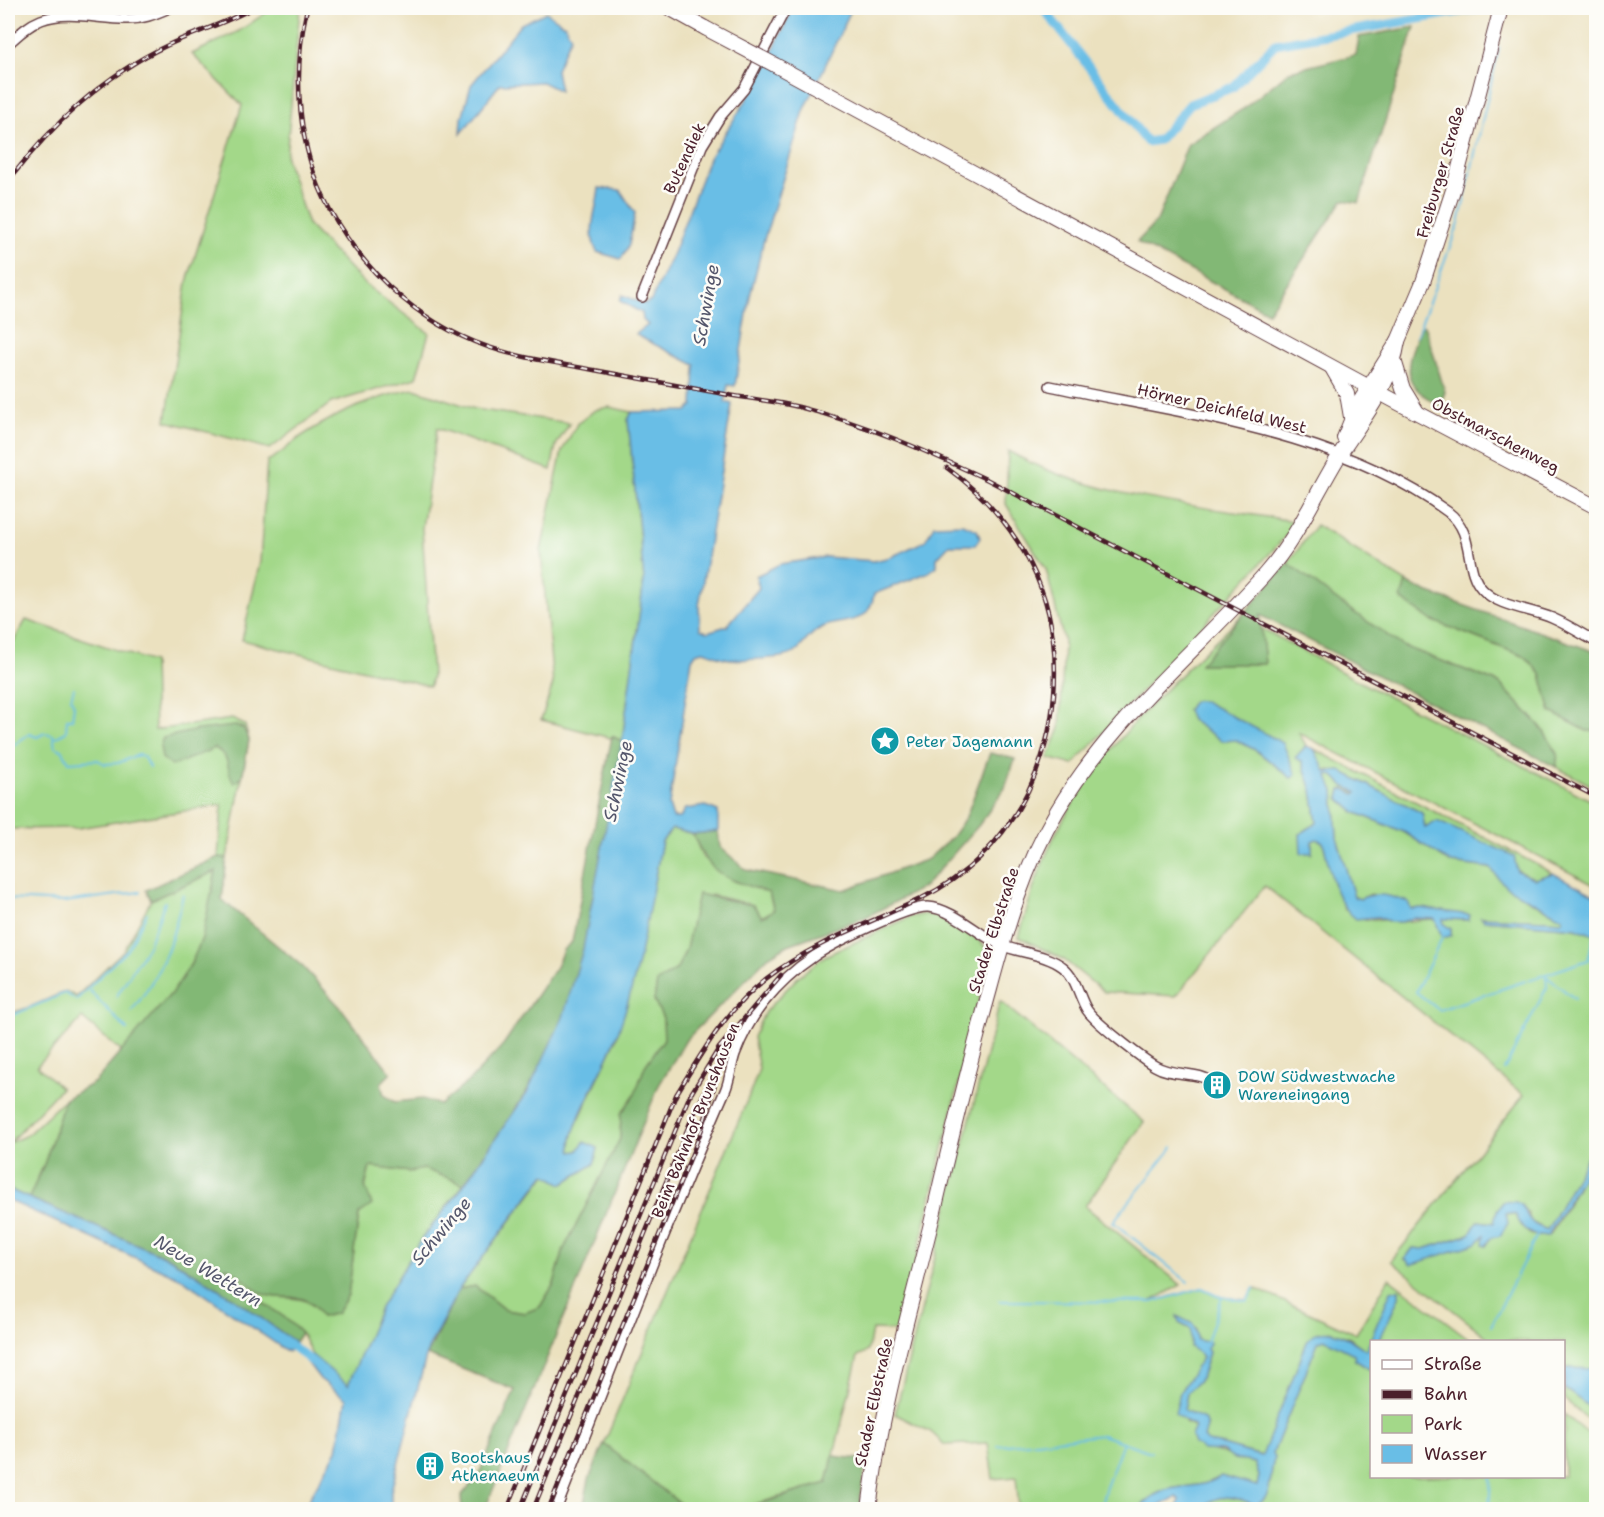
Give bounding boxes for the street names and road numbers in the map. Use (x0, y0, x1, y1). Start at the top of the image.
street label: Freiburger Straße (1412, 104, 1469, 241)
street label: Butendiek (659, 119, 710, 197)
street label: Hörner Deichfeld West (1135, 379, 1309, 438)
street label: Obstmarschenweg (1428, 393, 1563, 478)
street label: Stader Elbstraße (963, 864, 1024, 996)
street label: Beim Bahnhof Brunshausen (647, 1019, 744, 1221)
street label: Stader Elbstraße (850, 1336, 897, 1468)

